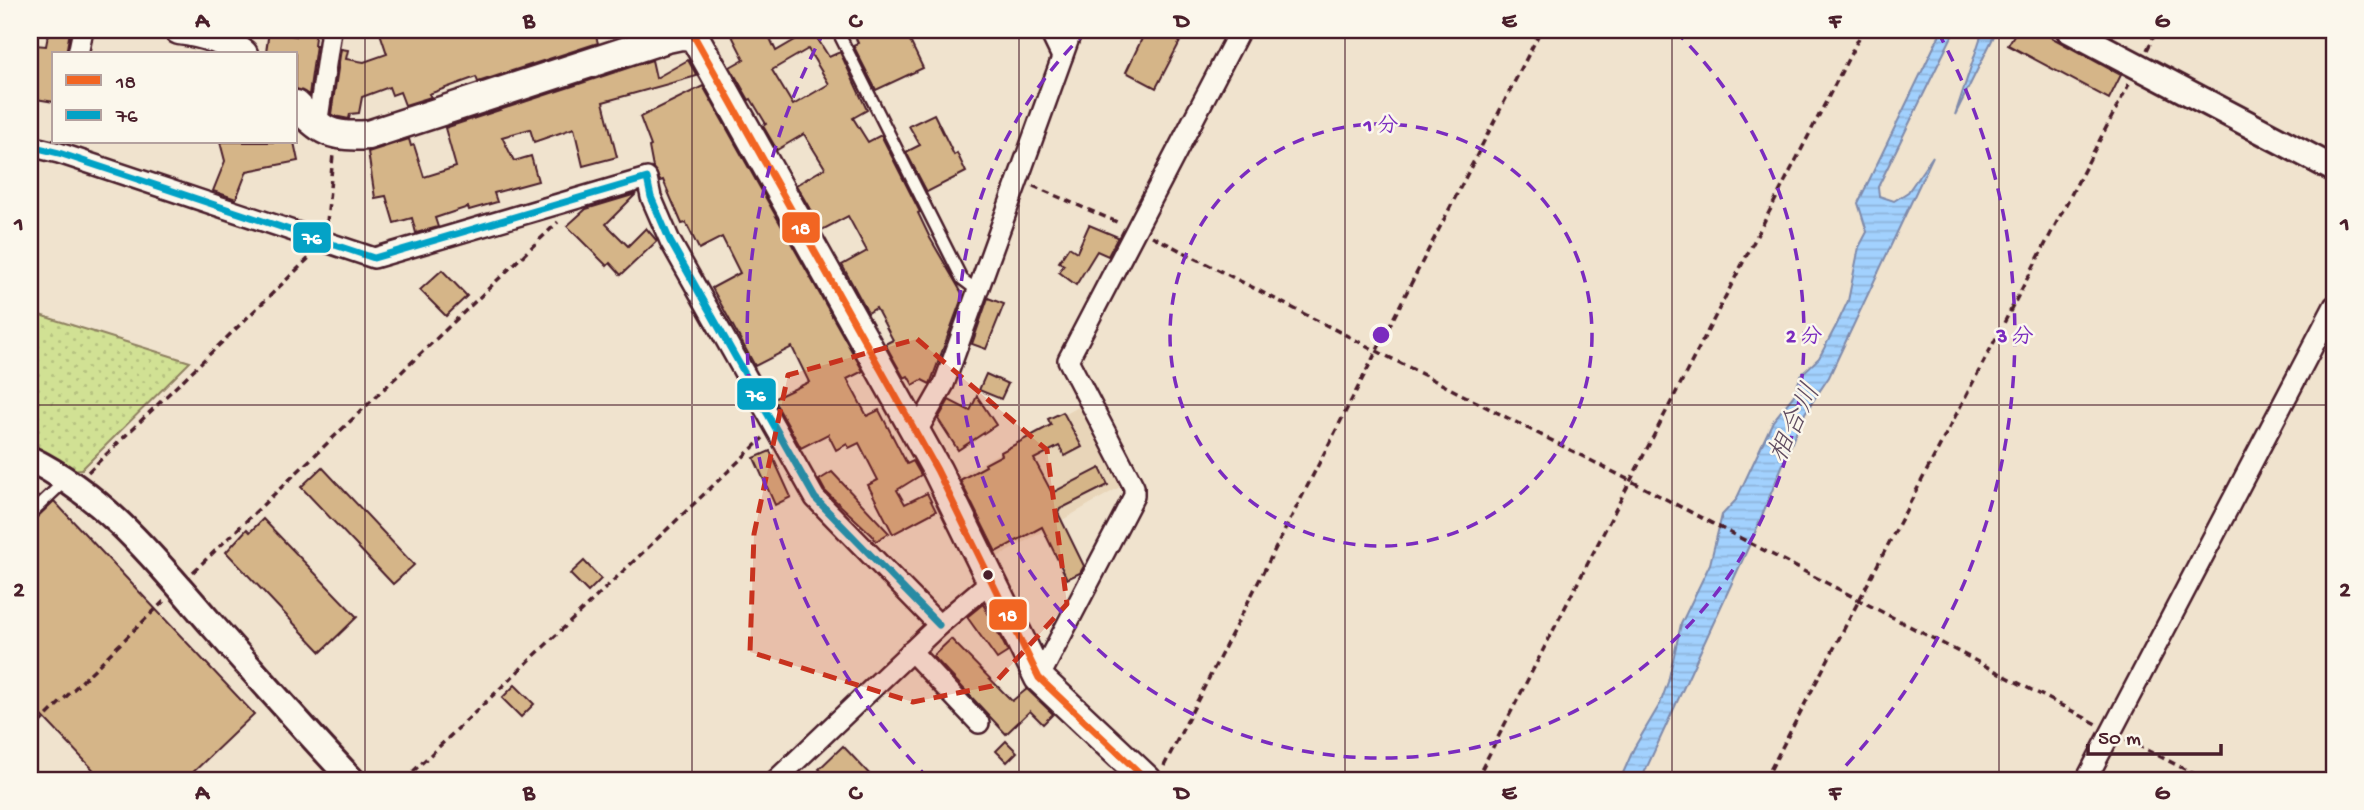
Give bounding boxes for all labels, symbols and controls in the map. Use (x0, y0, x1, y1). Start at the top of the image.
text: A (194, 9, 210, 36)
text: B (522, 9, 536, 36)
text: C (849, 9, 864, 36)
text: D (1173, 9, 1191, 36)
text: E (1502, 9, 1518, 36)
text: F (1828, 9, 1843, 36)
text: G (2155, 9, 2171, 36)
legend (52, 52, 298, 144)
text: 18 (115, 72, 136, 97)
text: 76 (115, 106, 138, 131)
text: 1 分 (1363, 114, 1398, 140)
line badge: 18 (781, 211, 821, 244)
text: 1 (13, 212, 24, 239)
text: 1 (2339, 212, 2350, 239)
text: 18 (791, 219, 811, 242)
line badge: 76 (292, 221, 332, 254)
text: 76 (301, 229, 322, 252)
centre of rings (1369, 323, 1393, 347)
text: 2 分 (1786, 325, 1822, 351)
text: 3 分 (1996, 325, 2033, 351)
line badge: 76 (736, 377, 777, 411)
water label: 相合川 (1762, 379, 1829, 469)
text: 76 (745, 386, 766, 409)
unlabelled marker (981, 568, 995, 582)
text: 2 (13, 578, 25, 605)
text: 2 (2339, 578, 2351, 605)
line badge: 18 (988, 598, 1028, 631)
text: 18 (998, 606, 1018, 629)
scale bar (2088, 712, 2220, 756)
text: 50 m (2098, 728, 2141, 753)
text: A (194, 781, 210, 808)
text: B (522, 781, 536, 808)
text: C (849, 781, 864, 808)
text: D (1173, 781, 1191, 808)
text: E (1502, 781, 1518, 808)
text: F (1828, 781, 1843, 808)
text: G (2155, 781, 2171, 808)

